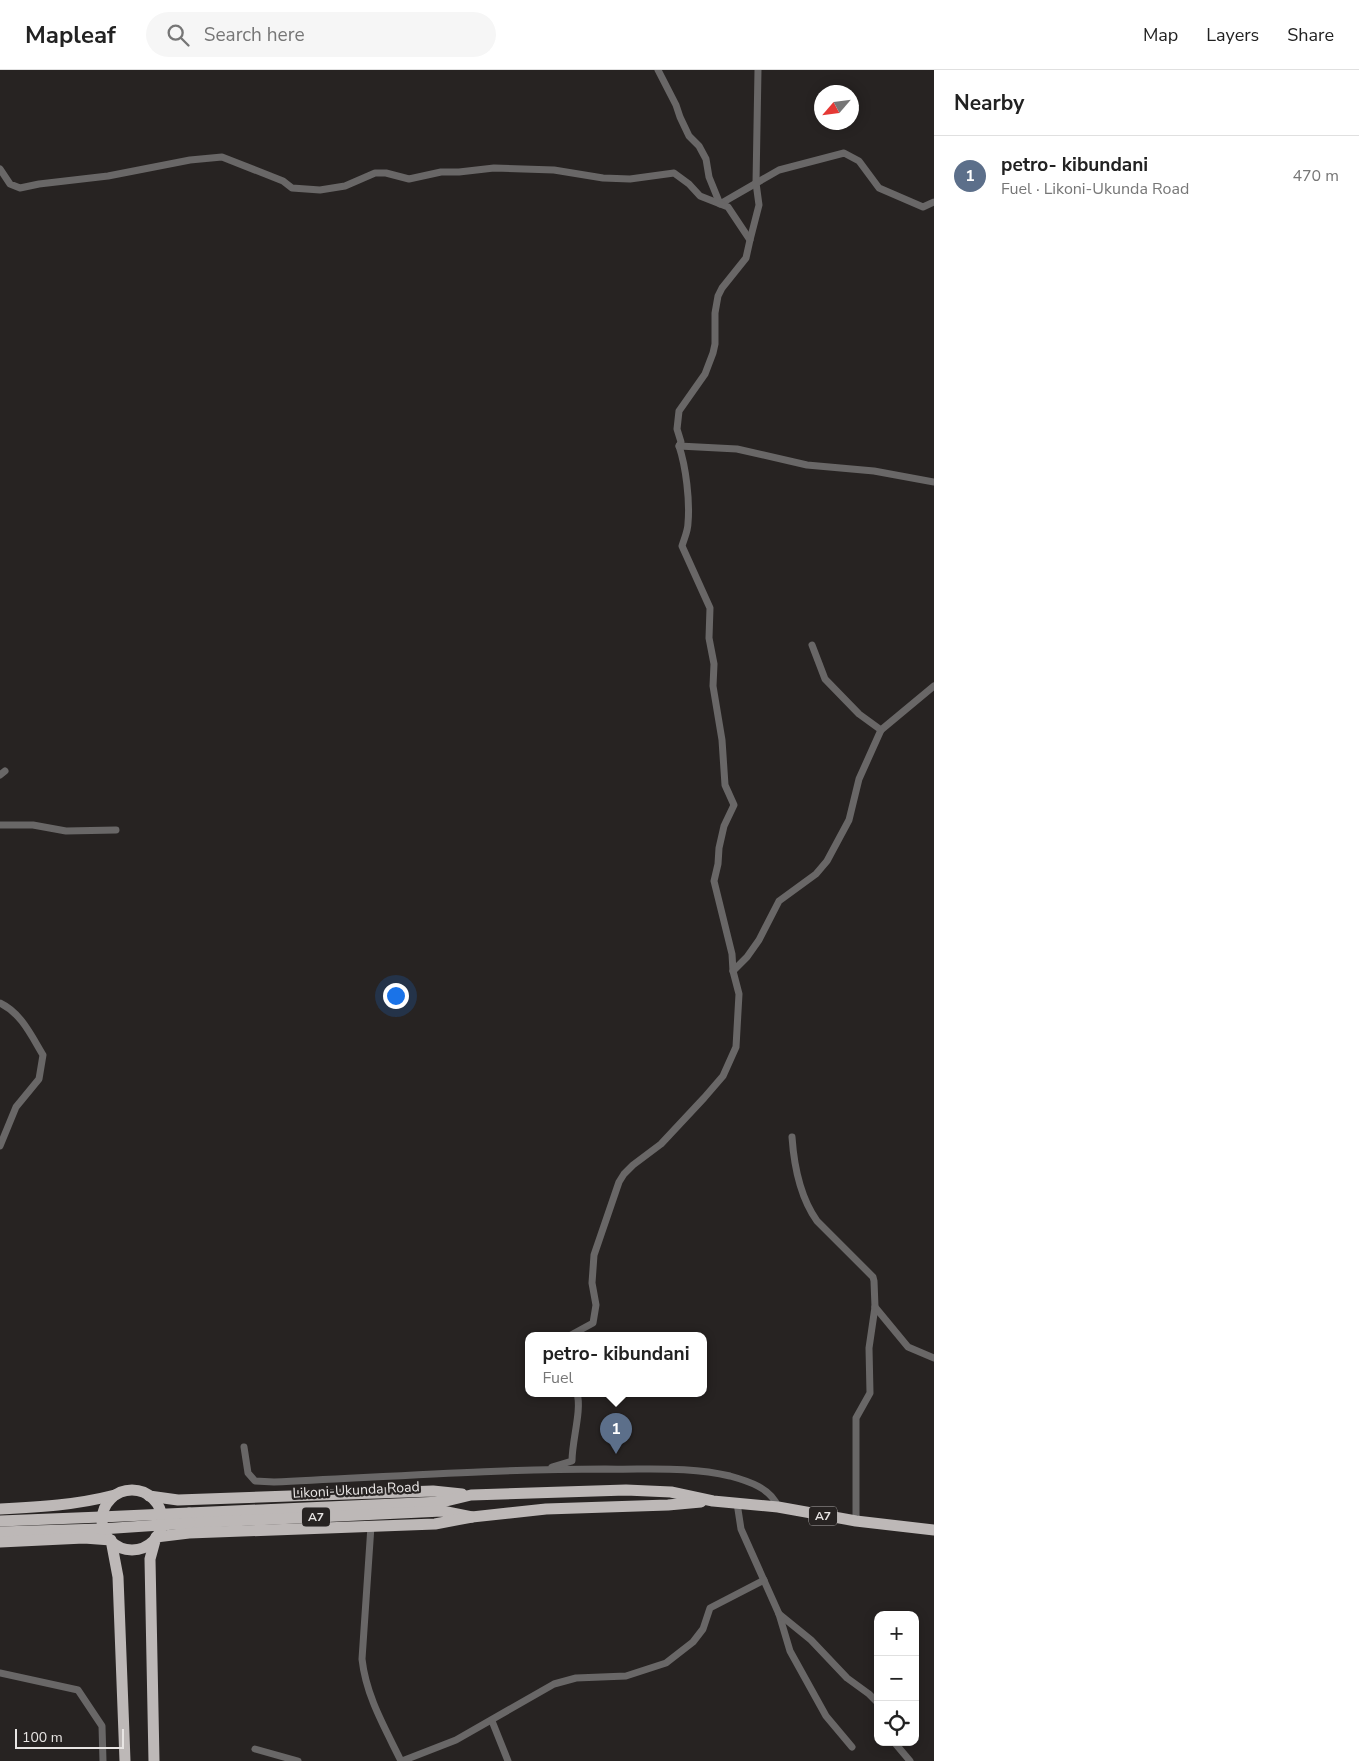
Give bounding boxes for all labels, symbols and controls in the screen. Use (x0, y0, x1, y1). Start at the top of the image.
search box (146, 12, 496, 57)
text: Mapleaf (25, 19, 116, 51)
icon: search (164, 21, 192, 49)
text: Search here (204, 22, 305, 48)
text: Map (1143, 23, 1178, 47)
text: Layers (1206, 23, 1259, 47)
text: Share (1287, 23, 1334, 47)
north arrow (814, 85, 859, 130)
text: Nearby (954, 89, 1024, 117)
text: petro- kibundani (1001, 152, 1148, 178)
text: 1 (965, 165, 975, 187)
text: 470 m (1292, 165, 1339, 187)
text: Fuel · Likoni-Ukunda Road (1001, 178, 1189, 200)
your location (383, 983, 409, 1009)
popup (525, 1332, 707, 1397)
text: petro- kibundani (542, 1341, 690, 1367)
text: Fuel (542, 1367, 573, 1389)
pin: 1 (600, 1413, 632, 1454)
street label: Likoni-Ukunda Road (292, 1477, 420, 1503)
road number: A7 (809, 1506, 837, 1525)
road number: A7 (302, 1508, 330, 1526)
map controls (874, 1611, 919, 1746)
button: + (874, 1611, 919, 1656)
button: − (874, 1656, 919, 1701)
button: locate (874, 1701, 919, 1746)
scale bar (15, 1726, 124, 1749)
text: 100 m (22, 1728, 63, 1747)

